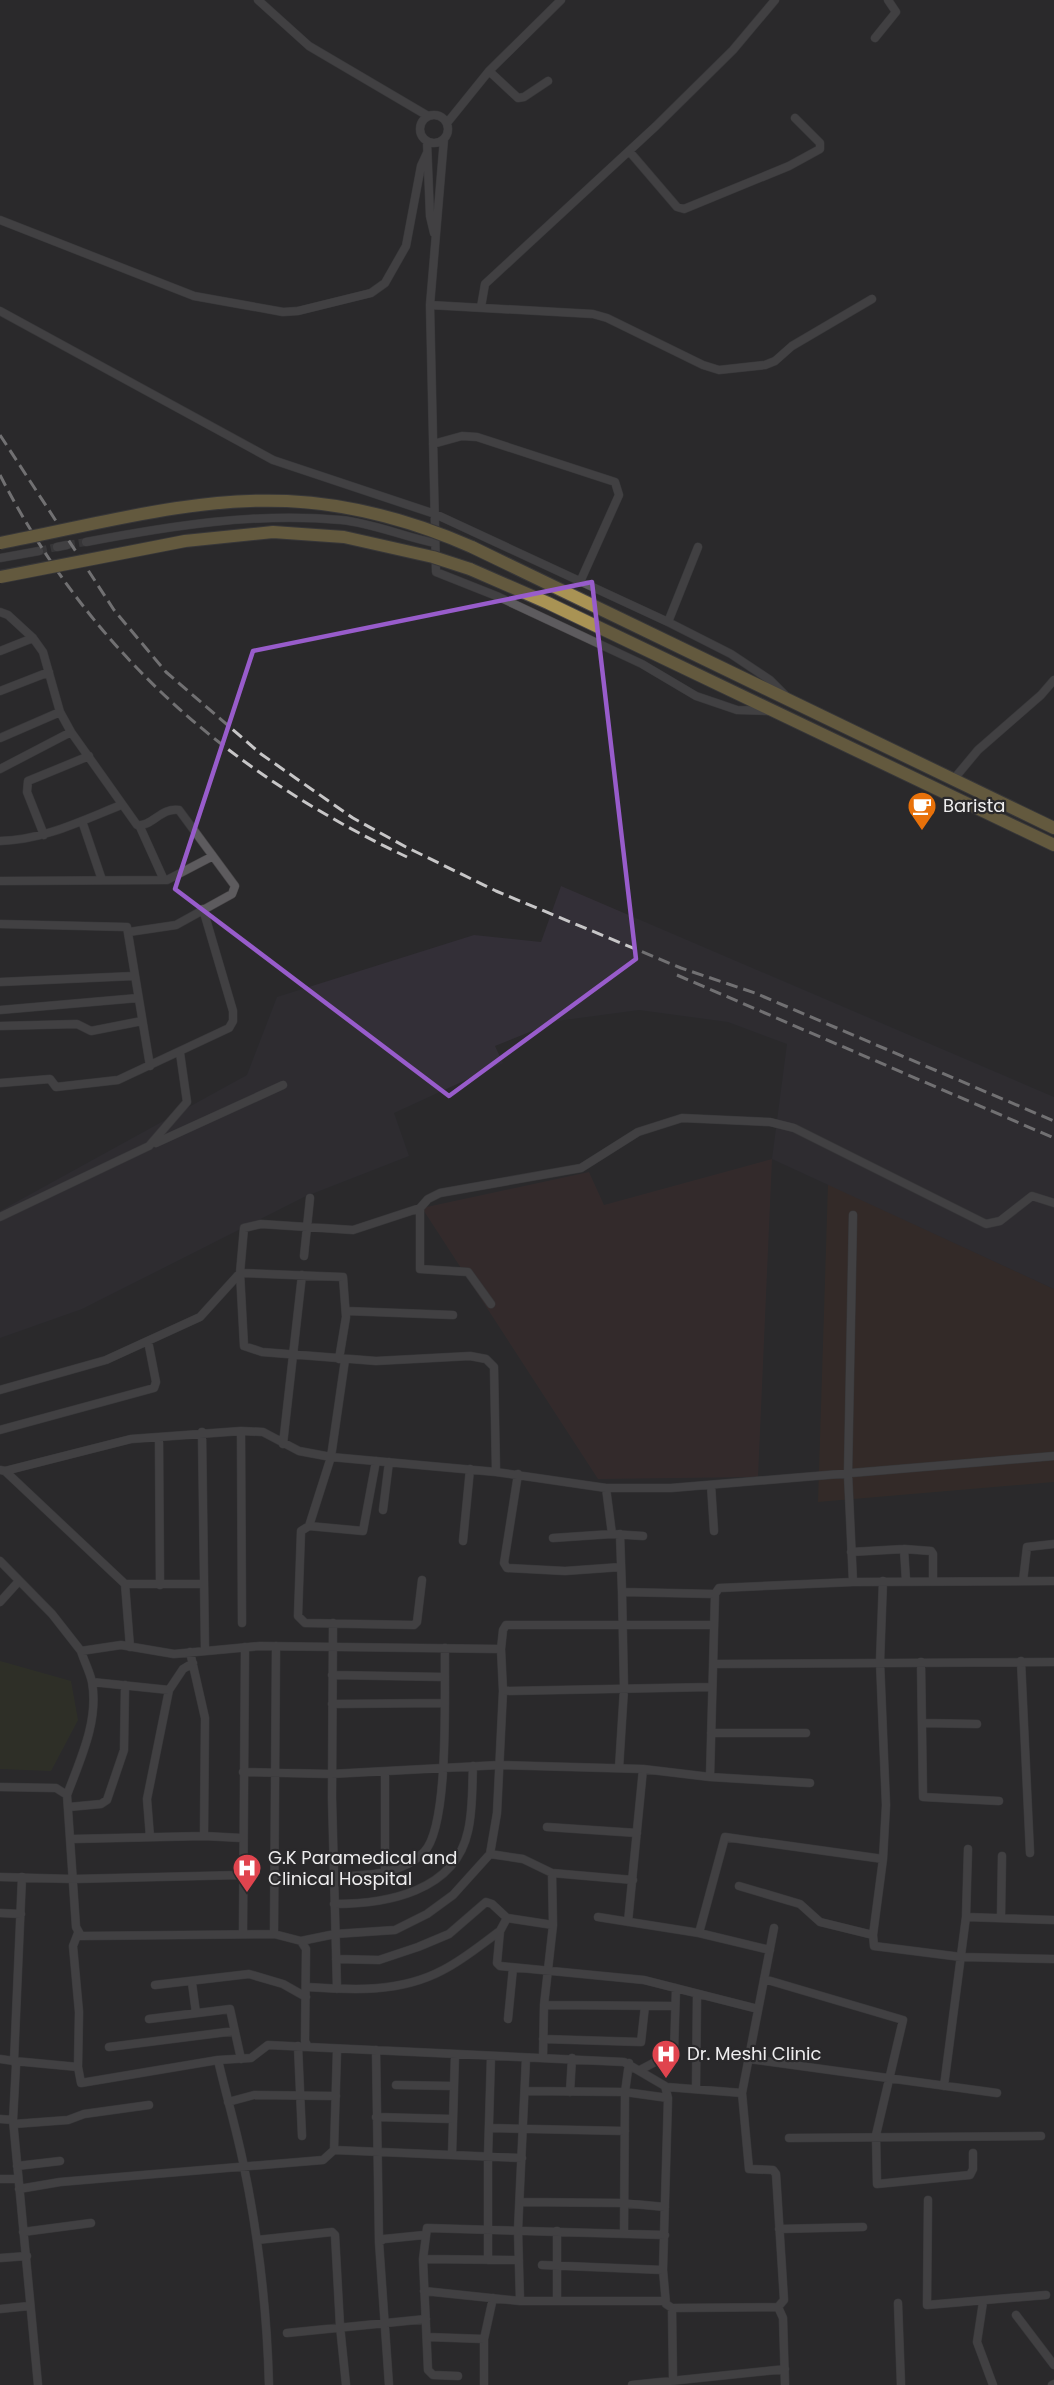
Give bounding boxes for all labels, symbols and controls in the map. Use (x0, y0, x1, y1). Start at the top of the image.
cafe icon: Barista (906, 790, 938, 832)
place label: Barista (943, 793, 1005, 818)
place label: G.K Paramedical and Clinical Hospital (268, 1845, 457, 1891)
hospital icon: G.K Paramedical and Clinical Hospital (231, 1852, 263, 1894)
hospital icon: Dr. Meshi Clinic (650, 2038, 682, 2080)
place label: Dr. Meshi Clinic (687, 2041, 822, 2066)

